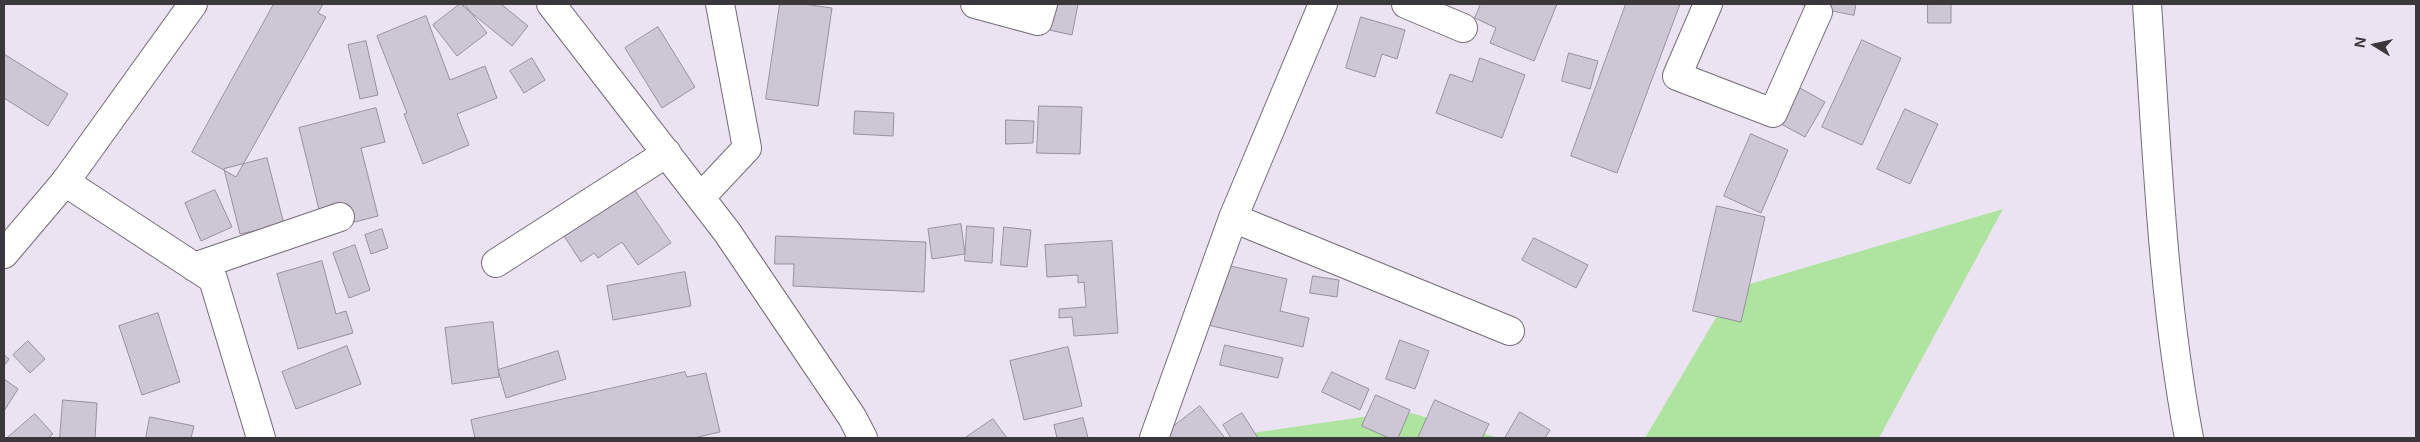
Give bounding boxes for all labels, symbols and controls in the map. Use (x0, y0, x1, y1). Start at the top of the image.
north arrow (2350, 20, 2400, 70)
text: N (2350, 36, 2369, 49)

